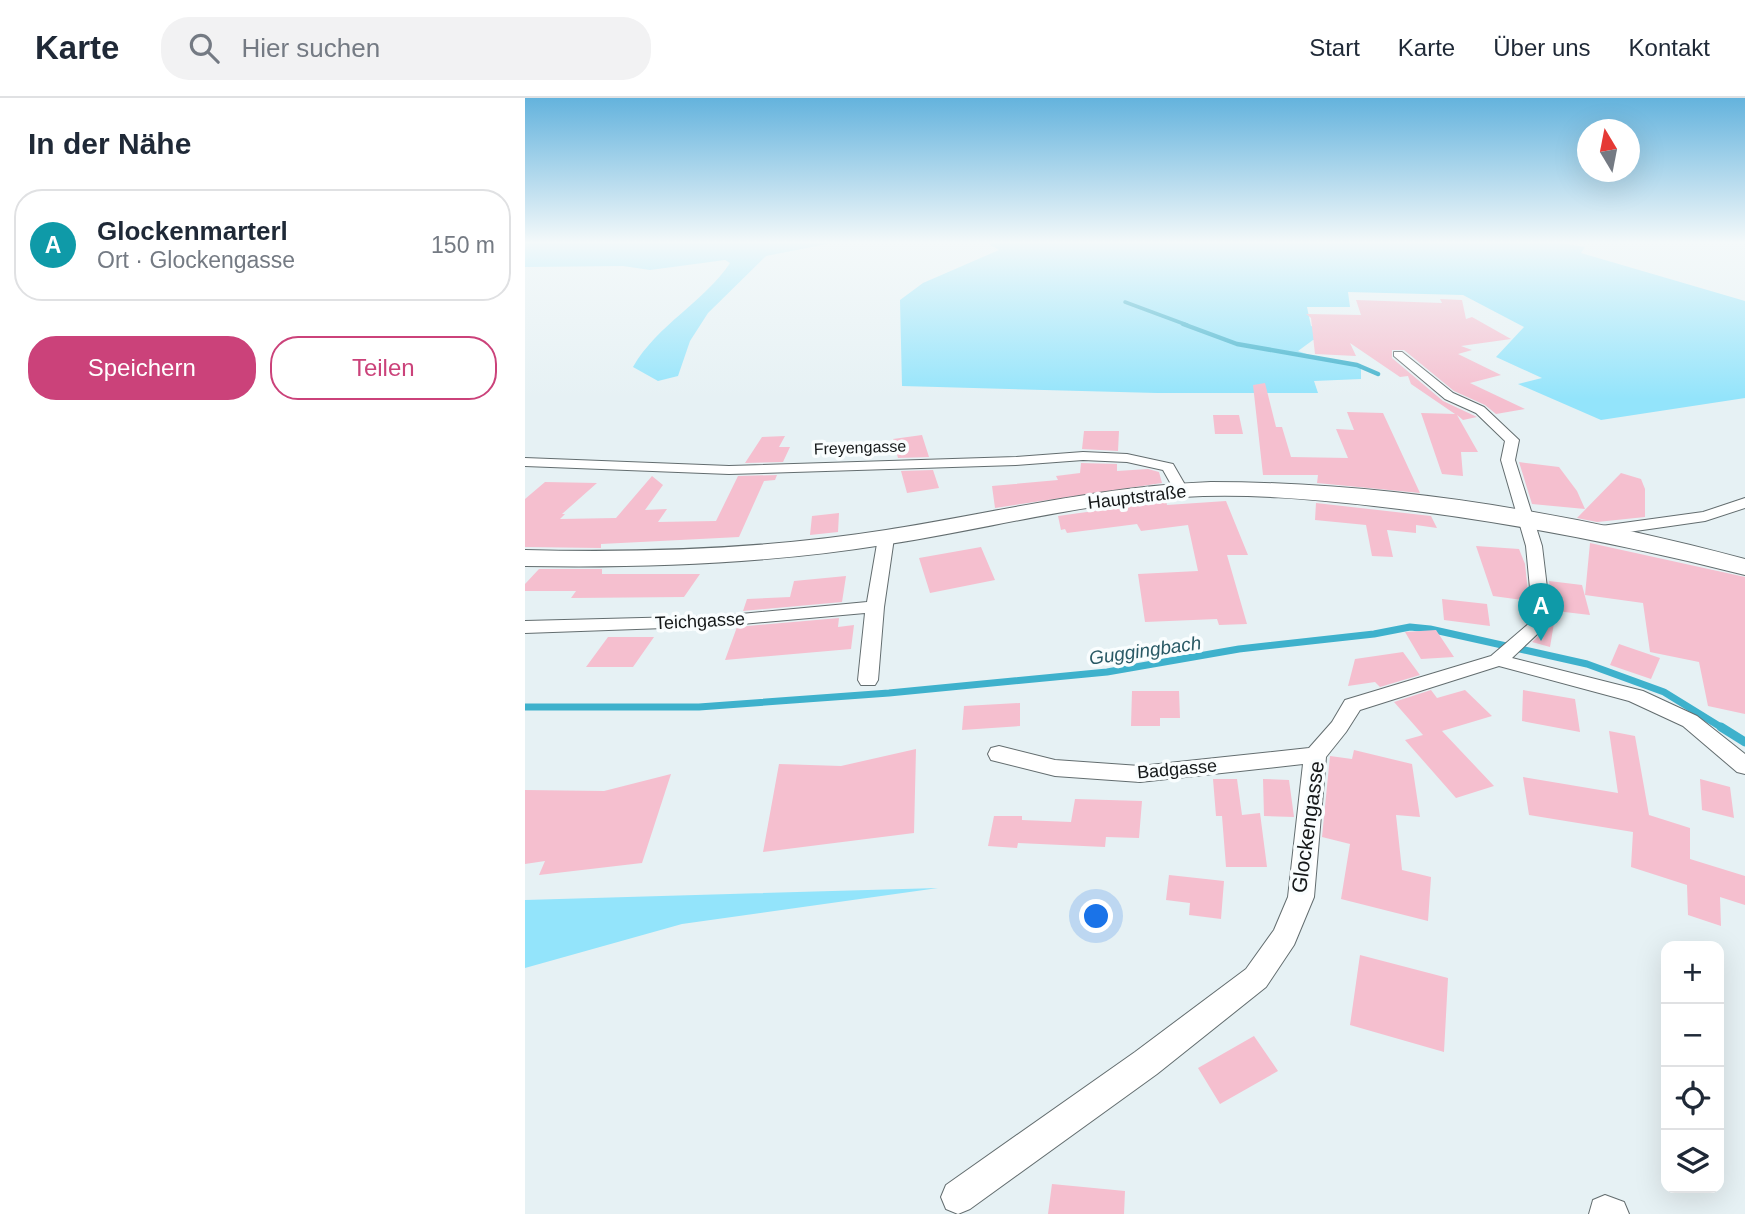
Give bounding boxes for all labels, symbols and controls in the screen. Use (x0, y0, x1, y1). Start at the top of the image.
search box (161, 17, 651, 80)
text: Karte (35, 29, 119, 66)
icon: search (185, 29, 223, 67)
text: Hier suchen (241, 33, 380, 63)
text: Start (1309, 34, 1360, 61)
text: Karte (1398, 34, 1455, 61)
text: Über uns (1493, 34, 1591, 61)
text: Kontakt (1629, 34, 1710, 61)
north arrow (1577, 119, 1640, 182)
text: In der Nähe (28, 127, 191, 160)
text: Glockenmarterl (97, 216, 288, 246)
text: A (45, 232, 61, 258)
text: 150 m (431, 232, 495, 258)
text: Ort · Glockengasse (97, 247, 295, 273)
button: Speichern (28, 336, 256, 400)
button: Teilen (270, 336, 497, 400)
street label: Freyengasse (813, 437, 907, 458)
street label: Hauptstraße (1087, 481, 1187, 513)
pin: A (1518, 583, 1564, 641)
street label: Teichgasse (655, 609, 745, 633)
water label: Guggingbach (1088, 632, 1203, 669)
street label: Badgasse (1136, 756, 1218, 782)
street label: Glockengasse (1287, 759, 1328, 894)
your location (1079, 899, 1113, 933)
map controls (1661, 941, 1724, 1193)
button: + (1661, 941, 1724, 1004)
button: − (1661, 1004, 1724, 1067)
button: locate (1661, 1067, 1724, 1130)
button: layers (1661, 1130, 1724, 1193)

